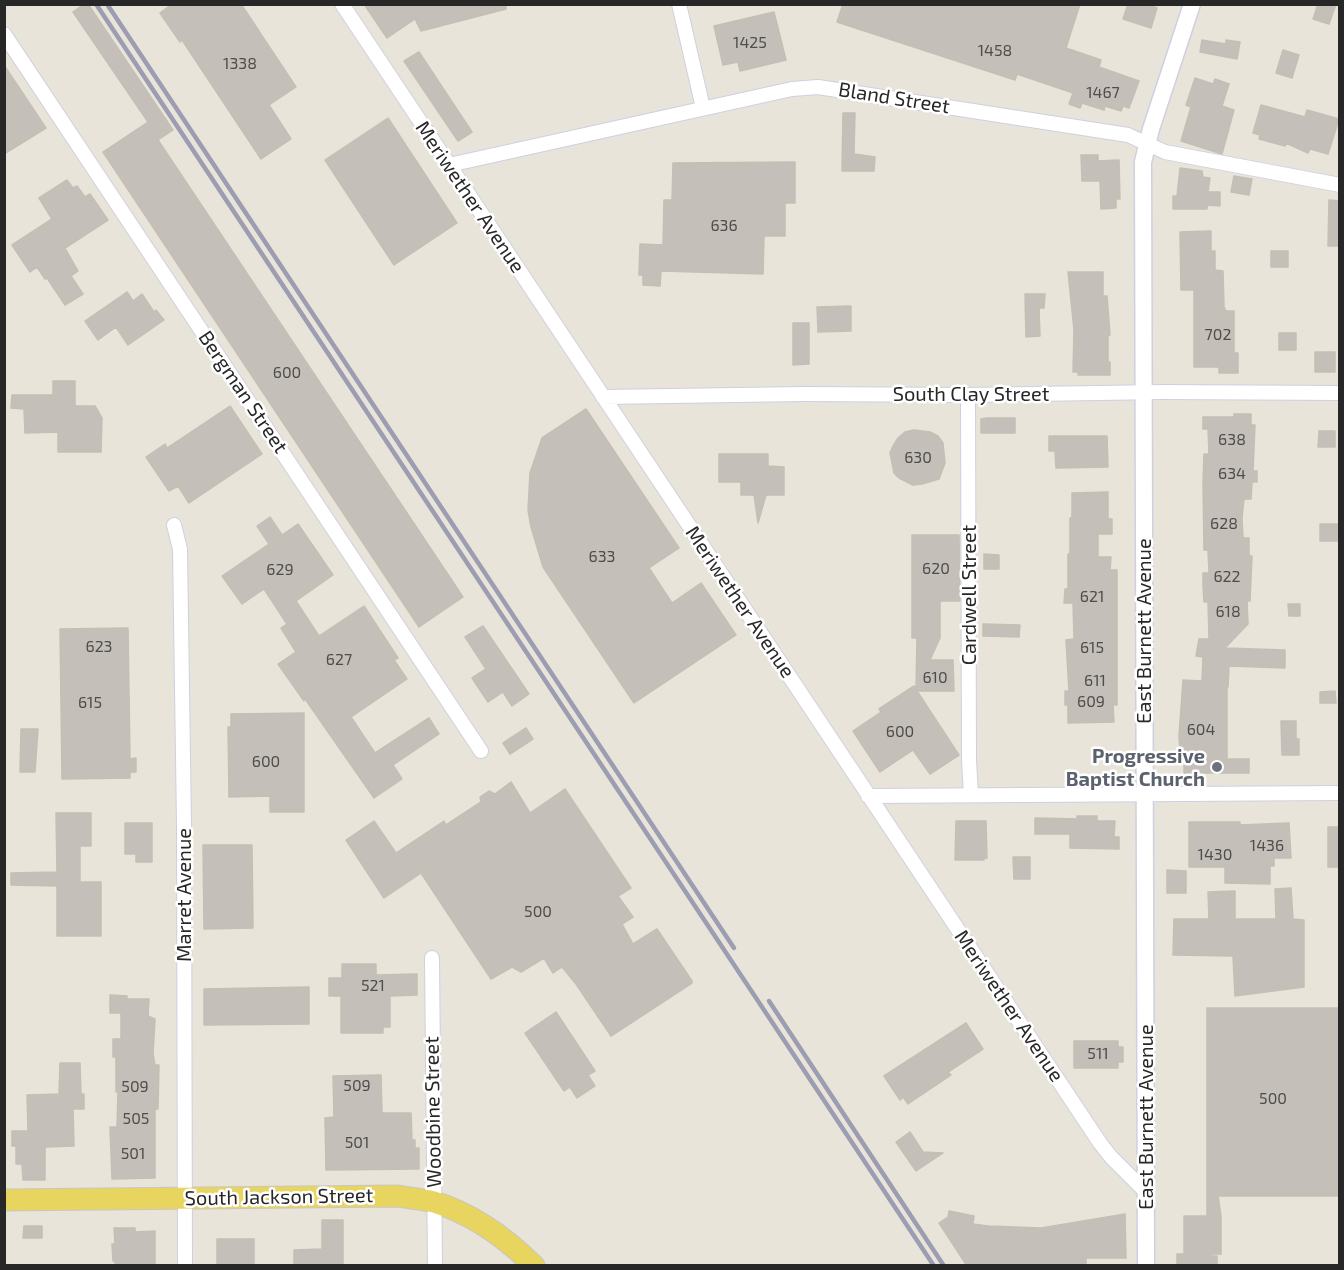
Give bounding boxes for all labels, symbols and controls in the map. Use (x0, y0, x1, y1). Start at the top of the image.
house number: 1425 (733, 33, 767, 53)
house number: 1458 (978, 41, 1012, 61)
house number: 1338 (223, 54, 257, 74)
street label: Bland Street (837, 77, 951, 119)
house number: 1467 (1086, 83, 1120, 103)
street label: Meriwether Avenue (410, 117, 530, 277)
house number: 636 (710, 216, 738, 236)
house number: 702 (1205, 325, 1231, 345)
street label: Bergman Street (193, 326, 293, 458)
house number: 600 (273, 363, 301, 383)
street label: South Clay Street (893, 382, 1049, 406)
house number: 638 (1218, 430, 1246, 450)
house number: 630 (904, 448, 932, 468)
house number: 634 (1218, 464, 1246, 484)
house number: 628 (1210, 514, 1238, 534)
street label: Meriwether Avenue (680, 522, 800, 682)
street label: Cardwell Street (957, 525, 981, 665)
street label: East Burnett Avenue (1132, 538, 1156, 724)
house number: 633 (589, 547, 615, 567)
house number: 620 (922, 559, 950, 579)
house number: 629 (266, 560, 294, 580)
house number: 622 (1213, 567, 1241, 587)
house number: 621 (1080, 587, 1104, 607)
house number: 618 (1215, 602, 1241, 622)
house number: 623 (85, 637, 113, 657)
house number: 615 (1080, 638, 1104, 658)
house number: 627 (326, 650, 352, 670)
house number: 610 (922, 668, 948, 688)
house number: 611 (1084, 671, 1106, 691)
house number: 609 (1077, 692, 1105, 712)
house number: 615 (78, 693, 102, 713)
house number: 604 (1187, 720, 1215, 740)
house number: 600 (886, 722, 914, 742)
place label: Progressive Baptist Church (1066, 744, 1205, 791)
house number: 600 (252, 752, 280, 772)
marker: Progressive Baptist Church (1210, 760, 1224, 774)
street label: Marret Avenue (172, 828, 196, 962)
house number: 1436 (1250, 836, 1284, 856)
house number: 1430 (1198, 845, 1232, 865)
house number: 500 (524, 902, 552, 922)
street label: Meriwether Avenue (949, 926, 1069, 1086)
house number: 521 (361, 976, 385, 996)
street label: East Burnett Avenue (1134, 1024, 1158, 1210)
street label: Woodbine Street (420, 1036, 446, 1188)
house number: 511 (1087, 1044, 1109, 1064)
house number: 509 (343, 1076, 371, 1096)
house number: 509 (121, 1077, 149, 1097)
house number: 500 (1259, 1089, 1287, 1109)
house number: 505 (123, 1109, 149, 1129)
house number: 501 (345, 1133, 369, 1153)
house number: 501 (121, 1144, 145, 1164)
street label: South Jackson Street (185, 1183, 373, 1211)

